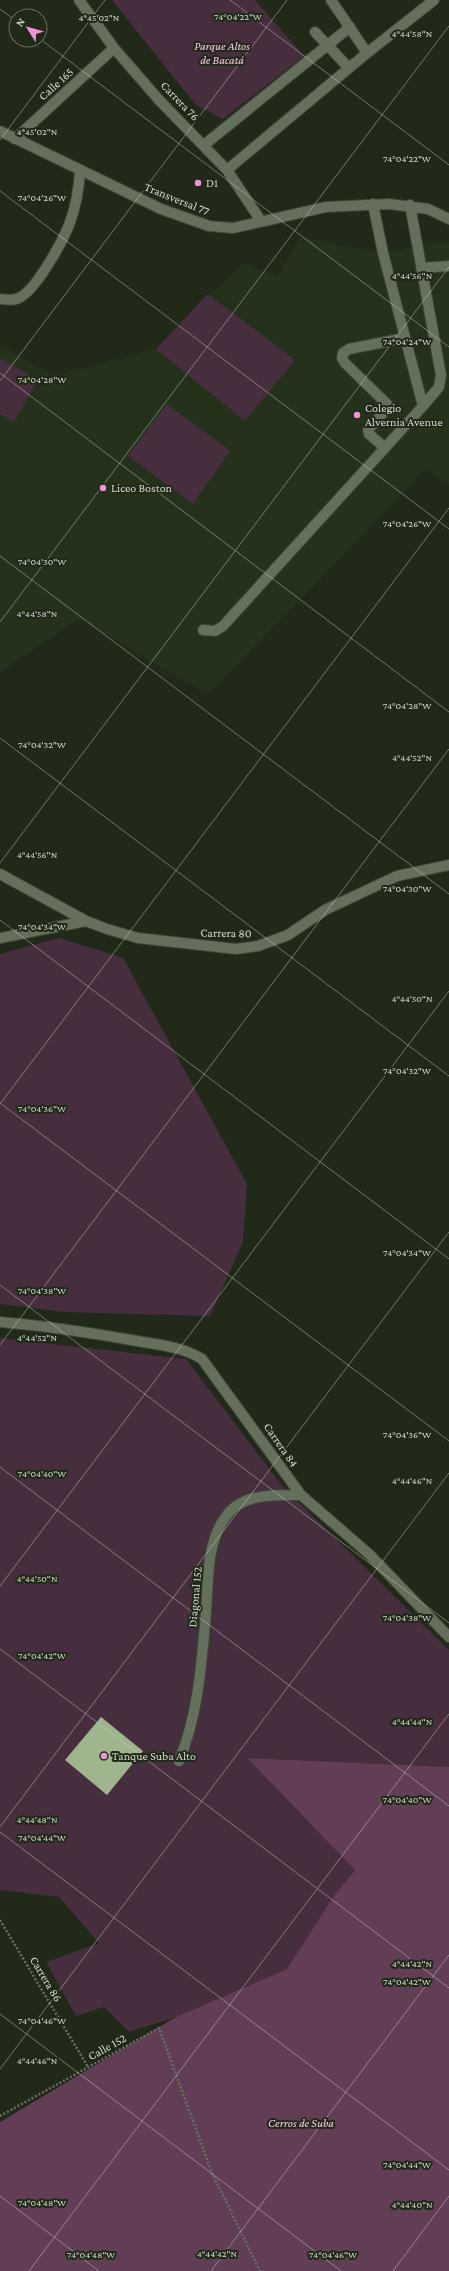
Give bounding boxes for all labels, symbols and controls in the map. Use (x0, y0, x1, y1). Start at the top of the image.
north arrow (8, 8, 48, 48)
text: 74°04'22"W (214, 11, 263, 22)
text: 4°45'02"N (79, 12, 120, 23)
text: N (13, 15, 27, 29)
text: 4°44'58"N (392, 28, 433, 39)
park label: Parque Altos de Bacatá (194, 39, 250, 67)
street label: Calle 165 (36, 65, 76, 103)
street label: Carrera 76 (158, 78, 202, 124)
text: 4°45'02"N (17, 126, 58, 137)
text: 74°04'22"W (383, 153, 432, 164)
place label: D1 (206, 176, 218, 190)
marker: D1 (193, 178, 203, 188)
street label: Transversal 77 (142, 180, 212, 219)
text: 74°04'26"W (18, 192, 67, 203)
text: 4°44'56"N (392, 270, 433, 281)
text: 74°04'24"W (383, 336, 432, 347)
text: 74°04'28"W (18, 374, 67, 385)
place label: Colegio Alvernia Avenue (365, 401, 443, 429)
marker: Colegio Alvernia Avenue (352, 410, 362, 420)
place label: Liceo Boston (111, 481, 173, 495)
marker: Liceo Boston (98, 483, 108, 493)
text: 74°04'26"W (383, 518, 432, 529)
text: 74°04'30"W (18, 556, 67, 567)
text: 4°44'58"N (17, 608, 58, 619)
text: 74°04'28"W (383, 700, 432, 711)
text: 74°04'32"W (18, 739, 67, 750)
text: 4°44'52"N (392, 752, 432, 763)
text: 4°44'56"N (17, 849, 58, 860)
text: 74°04'30"W (383, 883, 432, 894)
text: 74°04'34"W (18, 921, 67, 932)
street label: Carrera 80 (200, 926, 252, 940)
text: 4°44'50"N (391, 993, 433, 1004)
text: 74°04'32"W (383, 1065, 432, 1076)
text: 74°04'36"W (18, 1103, 67, 1114)
text: 74°04'34"W (383, 1247, 432, 1258)
text: 74°04'38"W (18, 1285, 67, 1296)
text: 4°44'52"N (17, 1332, 57, 1343)
street label: Carrera 84 (261, 1420, 301, 1470)
text: 74°04'36"W (383, 1429, 432, 1440)
text: 74°04'40"W (18, 1468, 67, 1479)
text: 4°44'46"N (392, 1475, 433, 1486)
street label: Diagonal 152 (185, 1566, 205, 1628)
text: 4°44'50"N (16, 1573, 58, 1584)
text: 74°04'38"W (383, 1612, 432, 1623)
text: 74°04'42"W (18, 1650, 67, 1661)
text: 4°44'44"N (392, 1716, 433, 1727)
place label: Tanque Suba Alto (112, 1749, 196, 1763)
marker: Tanque Suba Alto (99, 1751, 109, 1761)
text: 74°04'40"W (383, 1794, 432, 1805)
text: 4°44'48"N (17, 1814, 58, 1825)
text: 74°04'44"W (18, 1832, 67, 1843)
street label: Carrera 86 (27, 1954, 65, 2004)
text: 4°44'42"N (392, 1958, 433, 1969)
text: 74°04'42"W (383, 1976, 432, 1987)
text: 74°04'46"W (18, 2015, 67, 2026)
street label: Calle 152 (85, 2031, 129, 2063)
text: 4°44'46"N (17, 2055, 58, 2066)
park label: Cerros de Suba (268, 2116, 334, 2130)
text: 74°04'44"W (383, 2159, 432, 2170)
text: 74°04'48"W (18, 2197, 67, 2208)
text: 4°44'40"N (391, 2199, 433, 2210)
text: 4°44'42"N (197, 2248, 238, 2259)
text: 74°04'48"W (67, 2249, 116, 2260)
text: 74°04'46"W (309, 2249, 358, 2260)

